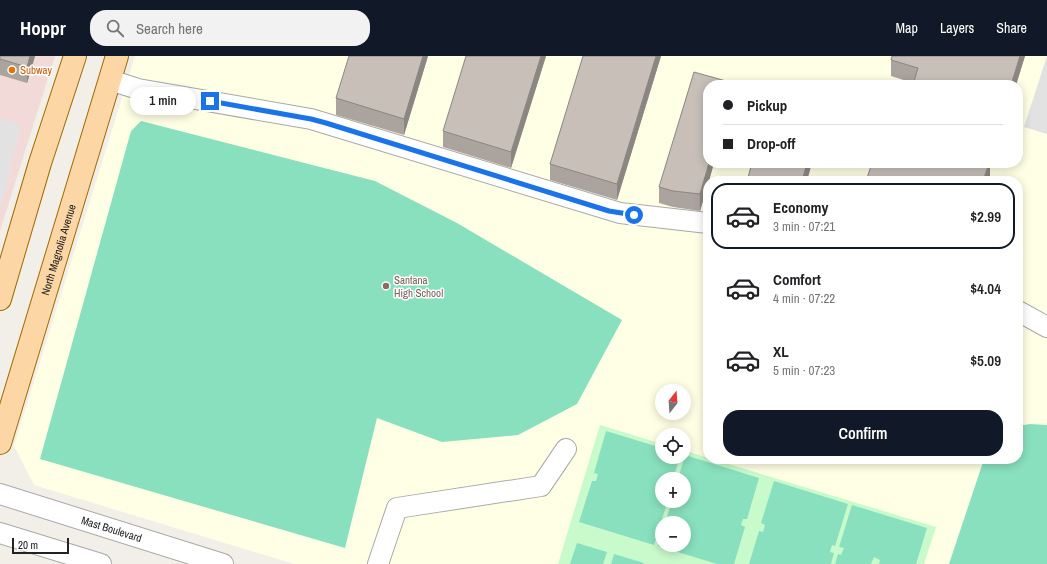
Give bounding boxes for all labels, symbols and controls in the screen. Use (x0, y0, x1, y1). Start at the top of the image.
search box (90, 10, 370, 46)
text: Hoppr (20, 15, 66, 41)
icon: search (104, 17, 126, 39)
text: Search here (136, 18, 203, 39)
text: Map (896, 19, 918, 37)
text: Layers (940, 19, 974, 37)
text: Share (996, 19, 1027, 37)
place label: Subway (20, 63, 53, 77)
marker: Subway (7, 65, 17, 75)
callout: 1 min (130, 87, 196, 115)
text: 1 min (149, 92, 177, 109)
route end (201, 92, 219, 110)
text: Pickup (747, 95, 787, 116)
text: Drop-off (747, 133, 796, 154)
text: Economy (773, 197, 828, 218)
icon: car (725, 198, 761, 234)
street label: North Magnolia Avenue (38, 202, 79, 297)
route start (625, 206, 643, 224)
text: $2.99 (970, 206, 1001, 227)
text: 3 min · 07:21 (773, 218, 835, 235)
text: Comfort (773, 269, 821, 290)
icon: car (725, 270, 761, 306)
place label: Santana High School (394, 273, 443, 300)
text: $4.04 (970, 278, 1001, 299)
marker: Santana High School (381, 281, 391, 291)
text: 4 min · 07:22 (773, 290, 835, 307)
text: XL (773, 341, 789, 362)
icon: car (725, 342, 761, 378)
text: $5.09 (970, 350, 1001, 371)
text: 5 min · 07:23 (773, 362, 835, 379)
north arrow (655, 384, 691, 420)
map controls (655, 384, 691, 552)
button: Confirm (723, 410, 1003, 456)
button: locate (655, 428, 691, 464)
button: + (655, 472, 691, 508)
street label: Mast Boulevard (80, 513, 144, 545)
button: − (655, 516, 691, 552)
scale bar (12, 536, 69, 555)
text: 20 m (18, 538, 38, 552)

